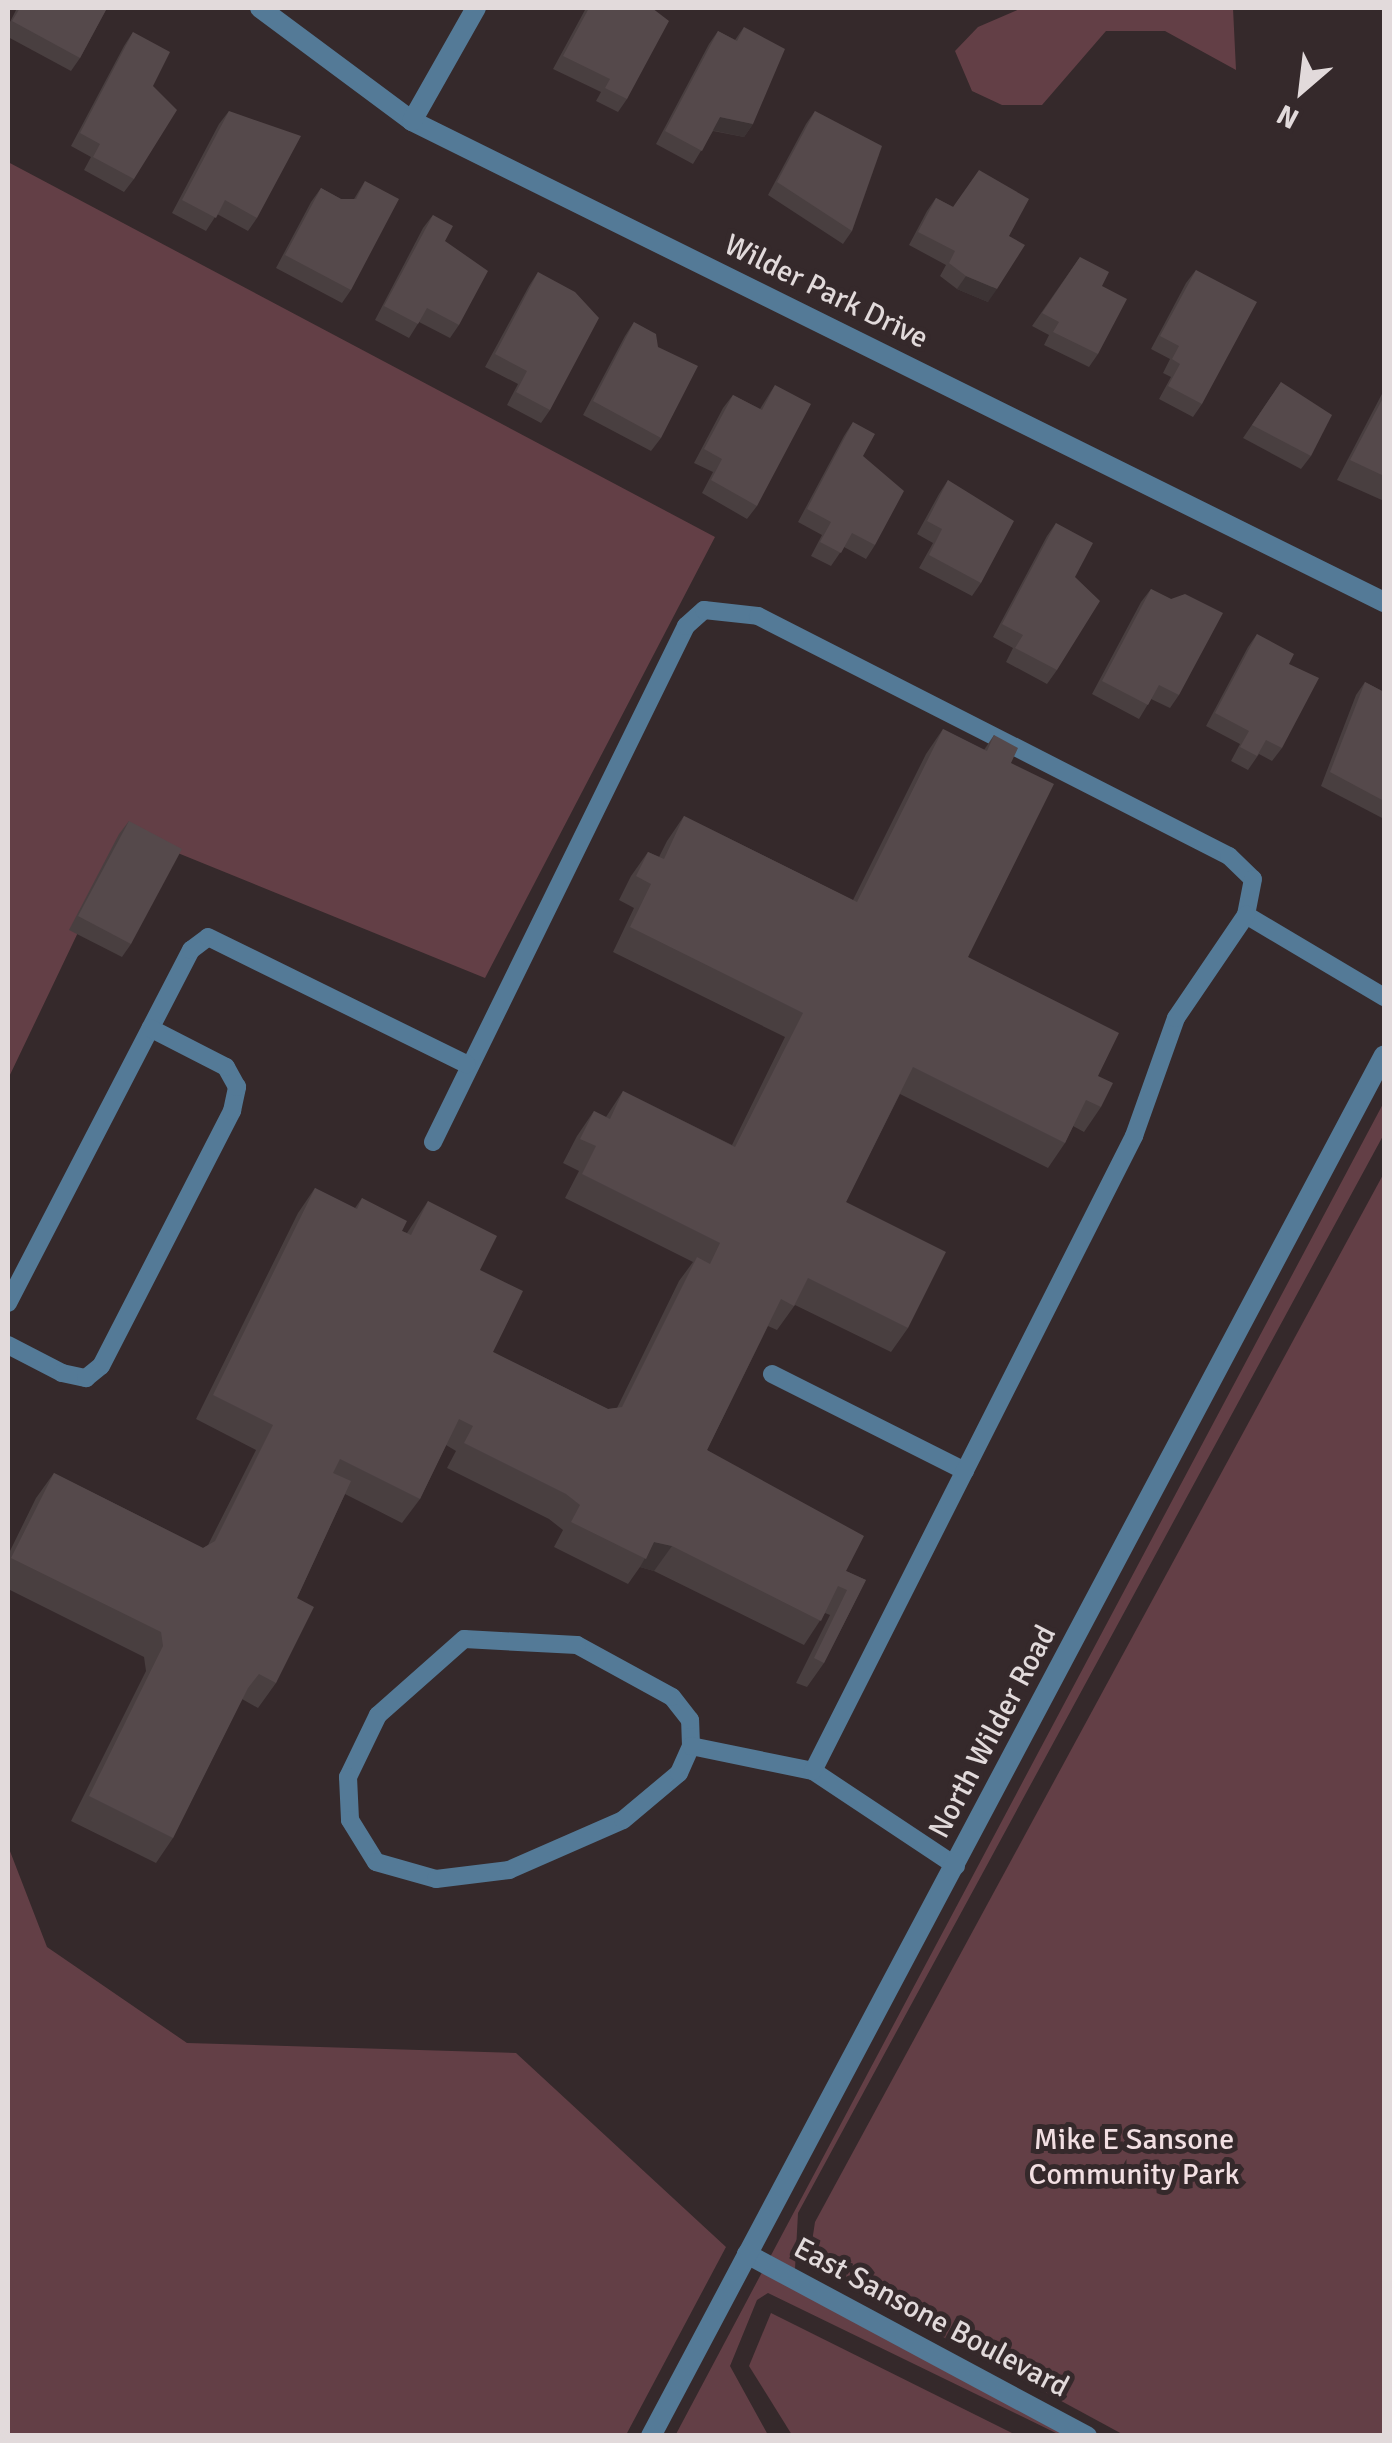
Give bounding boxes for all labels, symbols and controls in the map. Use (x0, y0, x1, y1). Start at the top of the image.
north arrow (1252, 40, 1352, 140)
text: N (1271, 97, 1305, 136)
street label: Wilder Park Drive (718, 227, 934, 357)
street label: North Wilder Road (922, 1619, 1064, 1845)
park label: Mike E Sansone Community Park (1029, 2122, 1239, 2192)
street label: East Sansone Boulevard (787, 2230, 1075, 2406)

